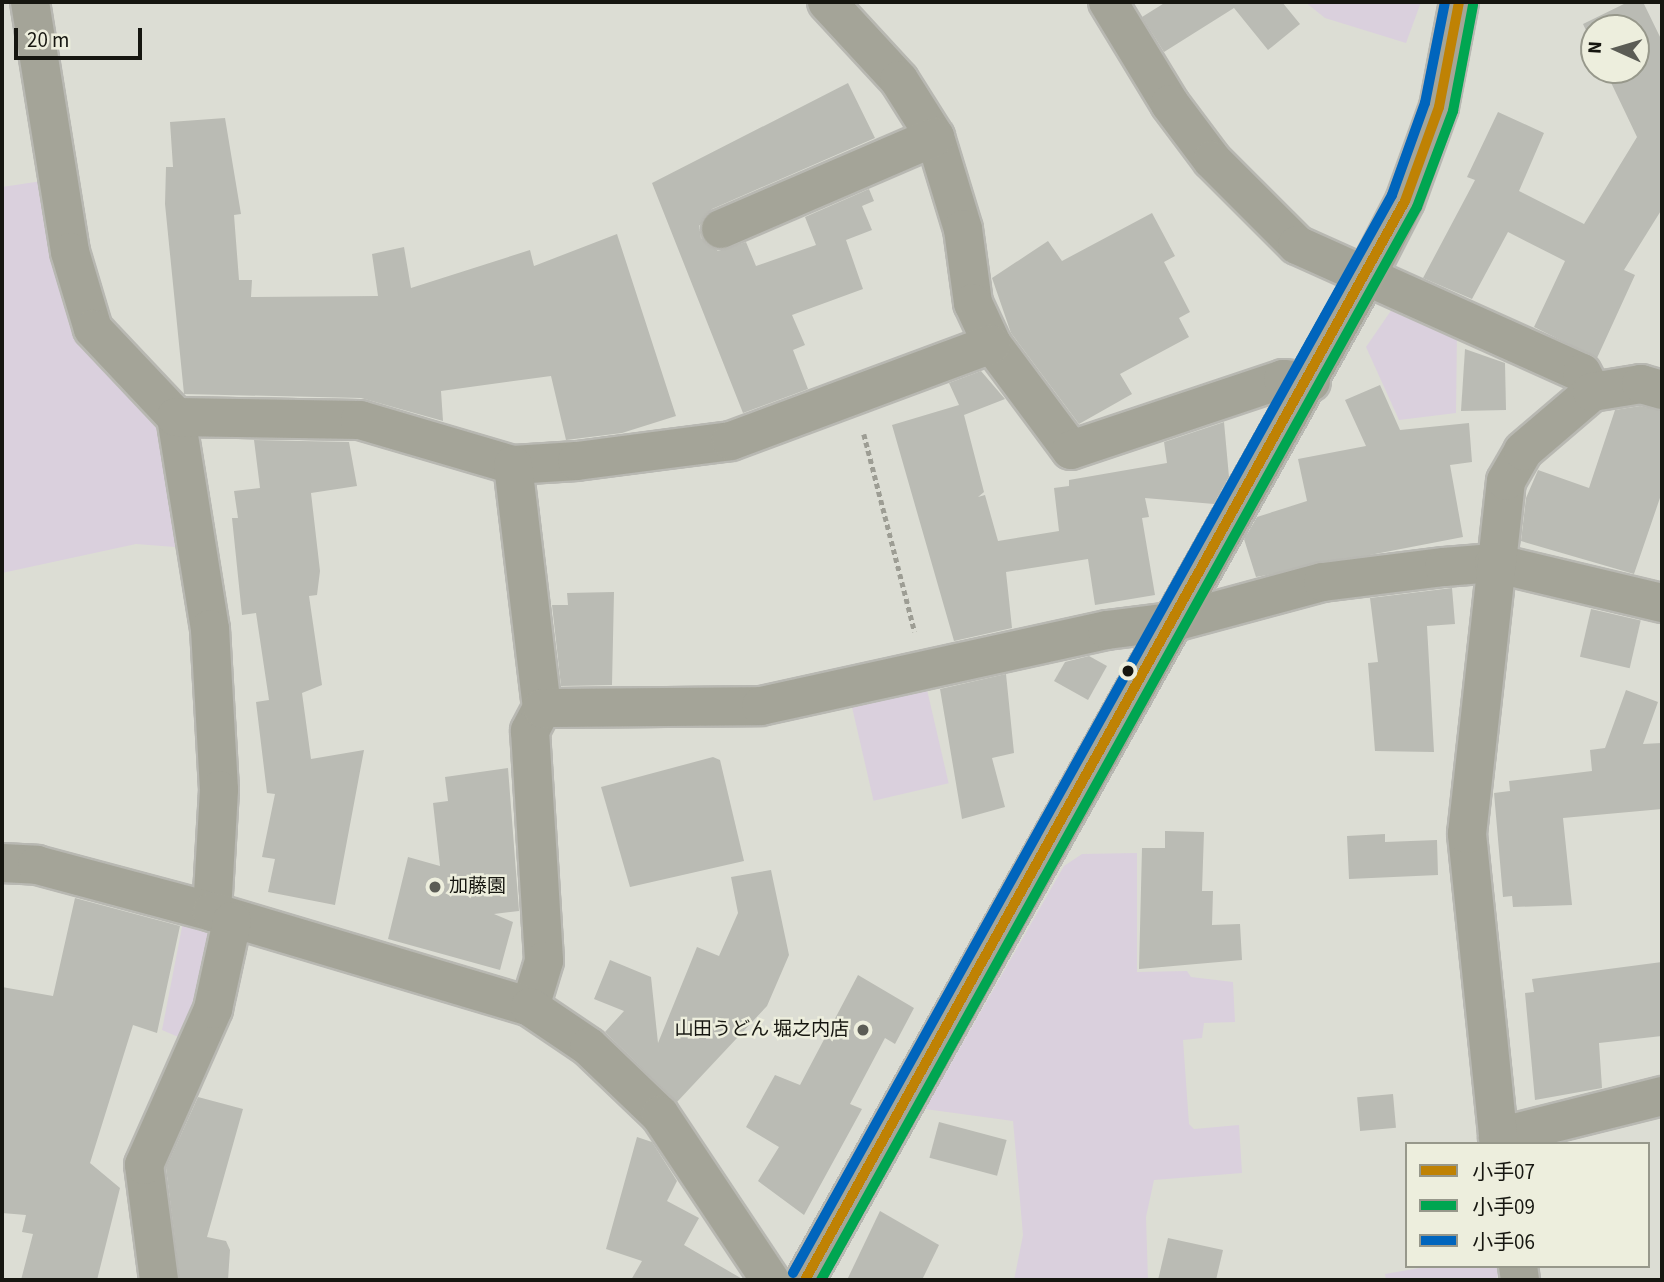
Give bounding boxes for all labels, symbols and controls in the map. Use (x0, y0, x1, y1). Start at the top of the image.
scale bar (18, 14, 145, 58)
north arrow (1580, 14, 1650, 84)
text: 20 m (27, 25, 69, 55)
text: N (1582, 40, 1609, 55)
unlabelled marker (1121, 664, 1135, 678)
place label: 加藤園 (449, 876, 506, 898)
marker: 加藤園 (427, 879, 443, 895)
place label: 山田うどん 堀之内店 (674, 1019, 849, 1041)
marker: 山田うどん 堀之内店 (855, 1022, 871, 1038)
legend (1405, 1142, 1650, 1268)
text: 小手07 (1472, 1157, 1535, 1187)
text: 小手09 (1472, 1192, 1535, 1222)
text: 小手06 (1472, 1227, 1535, 1257)

